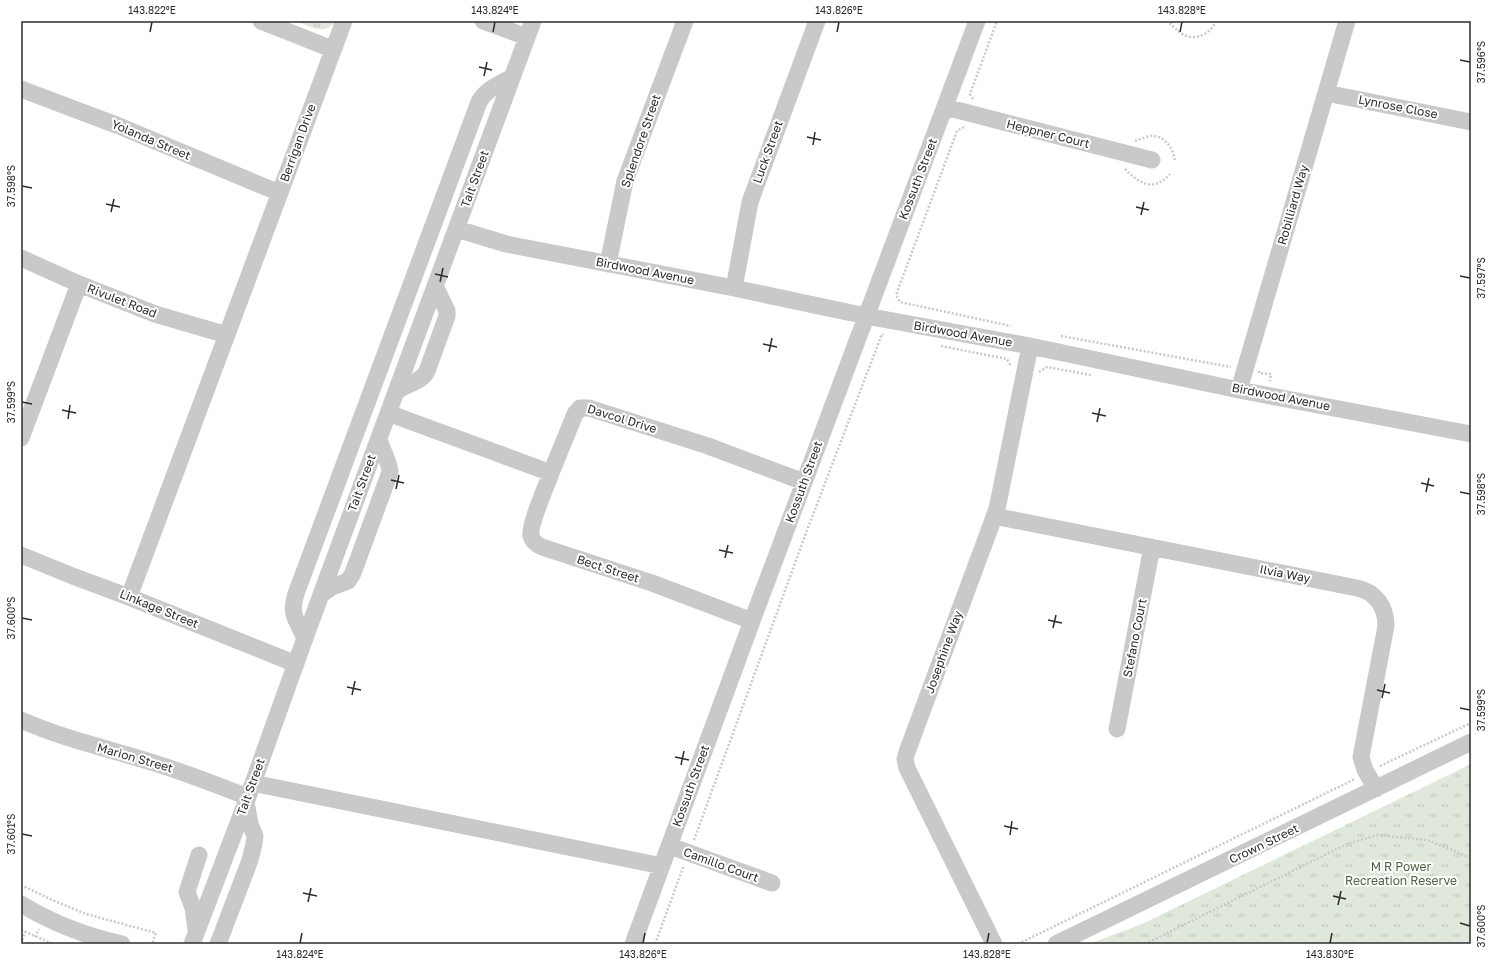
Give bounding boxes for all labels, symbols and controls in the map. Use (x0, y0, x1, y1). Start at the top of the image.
text: 143.822°E (128, 4, 176, 16)
text: 143.824°E (471, 4, 519, 16)
text: 143.826°E (815, 4, 863, 16)
text: 143.828°E (1158, 4, 1206, 16)
text: 37.596°S (1475, 41, 1487, 83)
street label: Lynrose Close (1357, 91, 1439, 122)
street label: Splendore Street (618, 92, 664, 189)
street label: Berrigan Drive (276, 102, 319, 184)
street label: Yolanda Street (109, 116, 193, 163)
street label: Heppner Court (1005, 116, 1091, 151)
street label: Luck Street (749, 118, 786, 185)
street label: Kossuth Street (895, 136, 940, 222)
street label: Tait Street (457, 148, 492, 209)
street label: Robilliard Way (1274, 163, 1311, 247)
text: 37.598°S (5, 165, 17, 207)
street label: Birdwood Avenue (595, 254, 696, 287)
text: 37.597°S (1475, 257, 1487, 299)
street label: Rivulet Road (85, 280, 159, 321)
street label: Birdwood Avenue (913, 317, 1014, 350)
street label: Birdwood Avenue (1231, 380, 1332, 413)
text: 37.599°S (5, 381, 17, 423)
street label: Davcol Drive (586, 401, 659, 436)
street label: Kossuth Street (782, 439, 825, 525)
street label: Tait Street (344, 452, 379, 513)
text: 37.598°S (1475, 473, 1487, 515)
street label: Bect Street (575, 551, 641, 586)
street label: Ilvia Way (1258, 561, 1312, 586)
street label: Linkage Street (118, 586, 201, 631)
text: 37.600°S (5, 597, 17, 639)
street label: Stefano Court (1120, 597, 1150, 679)
street label: Josephine Way (922, 608, 966, 695)
text: 37.599°S (1475, 689, 1487, 731)
street label: Marion Street (96, 740, 175, 776)
street label: Kossuth Street (669, 743, 712, 829)
street label: Tait Street (233, 756, 268, 817)
text: 37.601°S (5, 814, 17, 854)
street label: Crown Street (1227, 820, 1301, 867)
street label: Camillo Court (682, 844, 761, 885)
park label: M R Power Recreation Reserve (1345, 859, 1457, 888)
text: 37.600°S (1475, 905, 1487, 947)
text: 143.824°E (276, 948, 324, 960)
text: 143.826°E (619, 948, 667, 960)
text: 143.828°E (963, 948, 1011, 960)
text: 143.830°E (1306, 948, 1354, 960)

